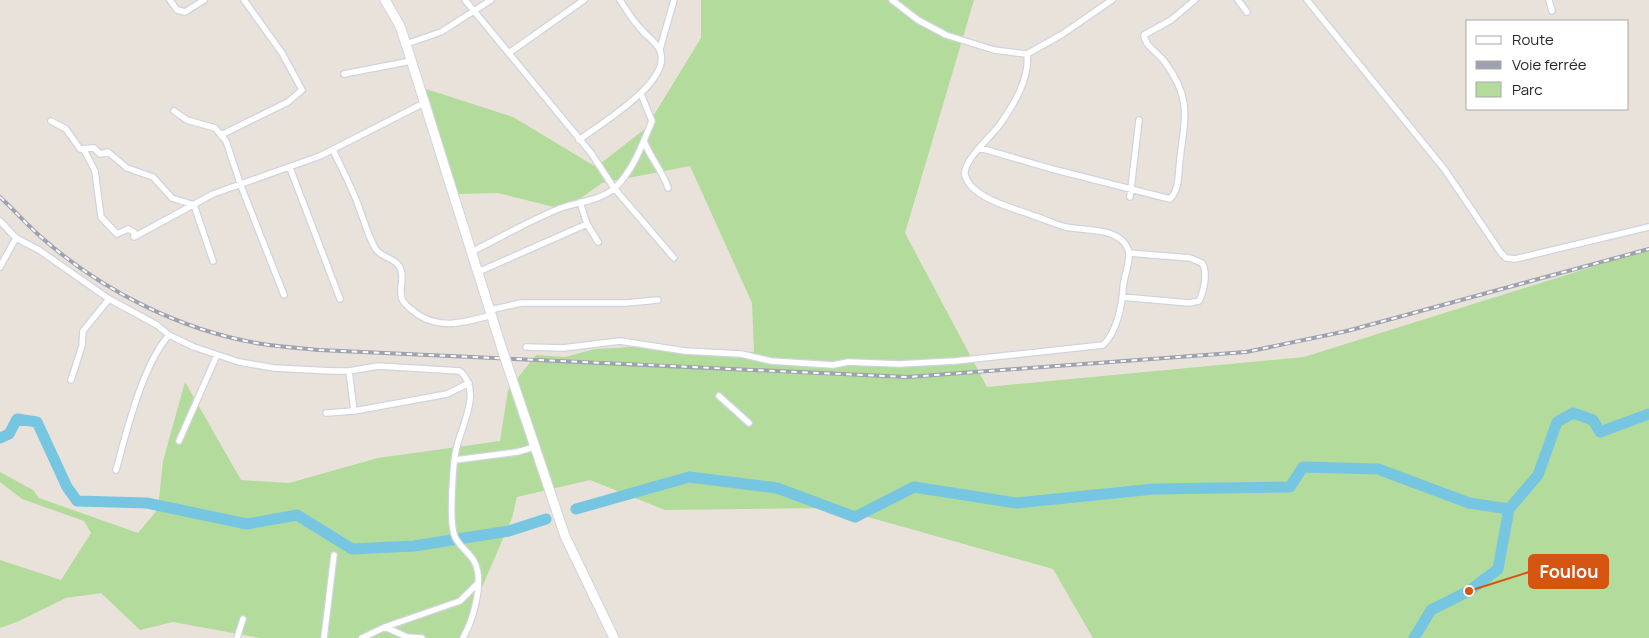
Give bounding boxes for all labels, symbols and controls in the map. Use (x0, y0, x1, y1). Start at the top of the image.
legend (1466, 20, 1629, 110)
text: Route (1512, 29, 1554, 50)
text: Voie ferrée (1512, 54, 1587, 75)
text: Parc (1512, 79, 1543, 100)
callout: Foulou (1529, 555, 1608, 588)
text: Foulou (1540, 559, 1598, 583)

